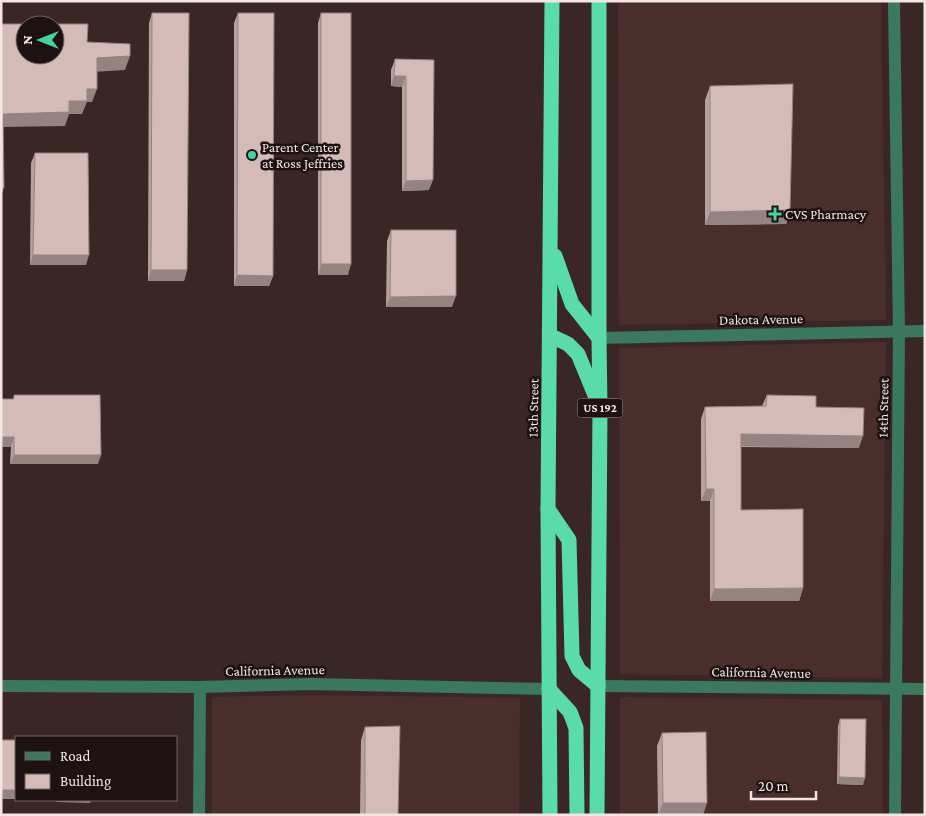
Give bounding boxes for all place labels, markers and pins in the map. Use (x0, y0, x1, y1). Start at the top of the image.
place label: Parent Center at Ross Jeffries (262, 139, 343, 171)
marker: Parent Center at Ross Jeffries (246, 149, 258, 161)
place label: CVS Pharmacy (785, 206, 867, 222)
marker: CVS Pharmacy (769, 208, 781, 220)

